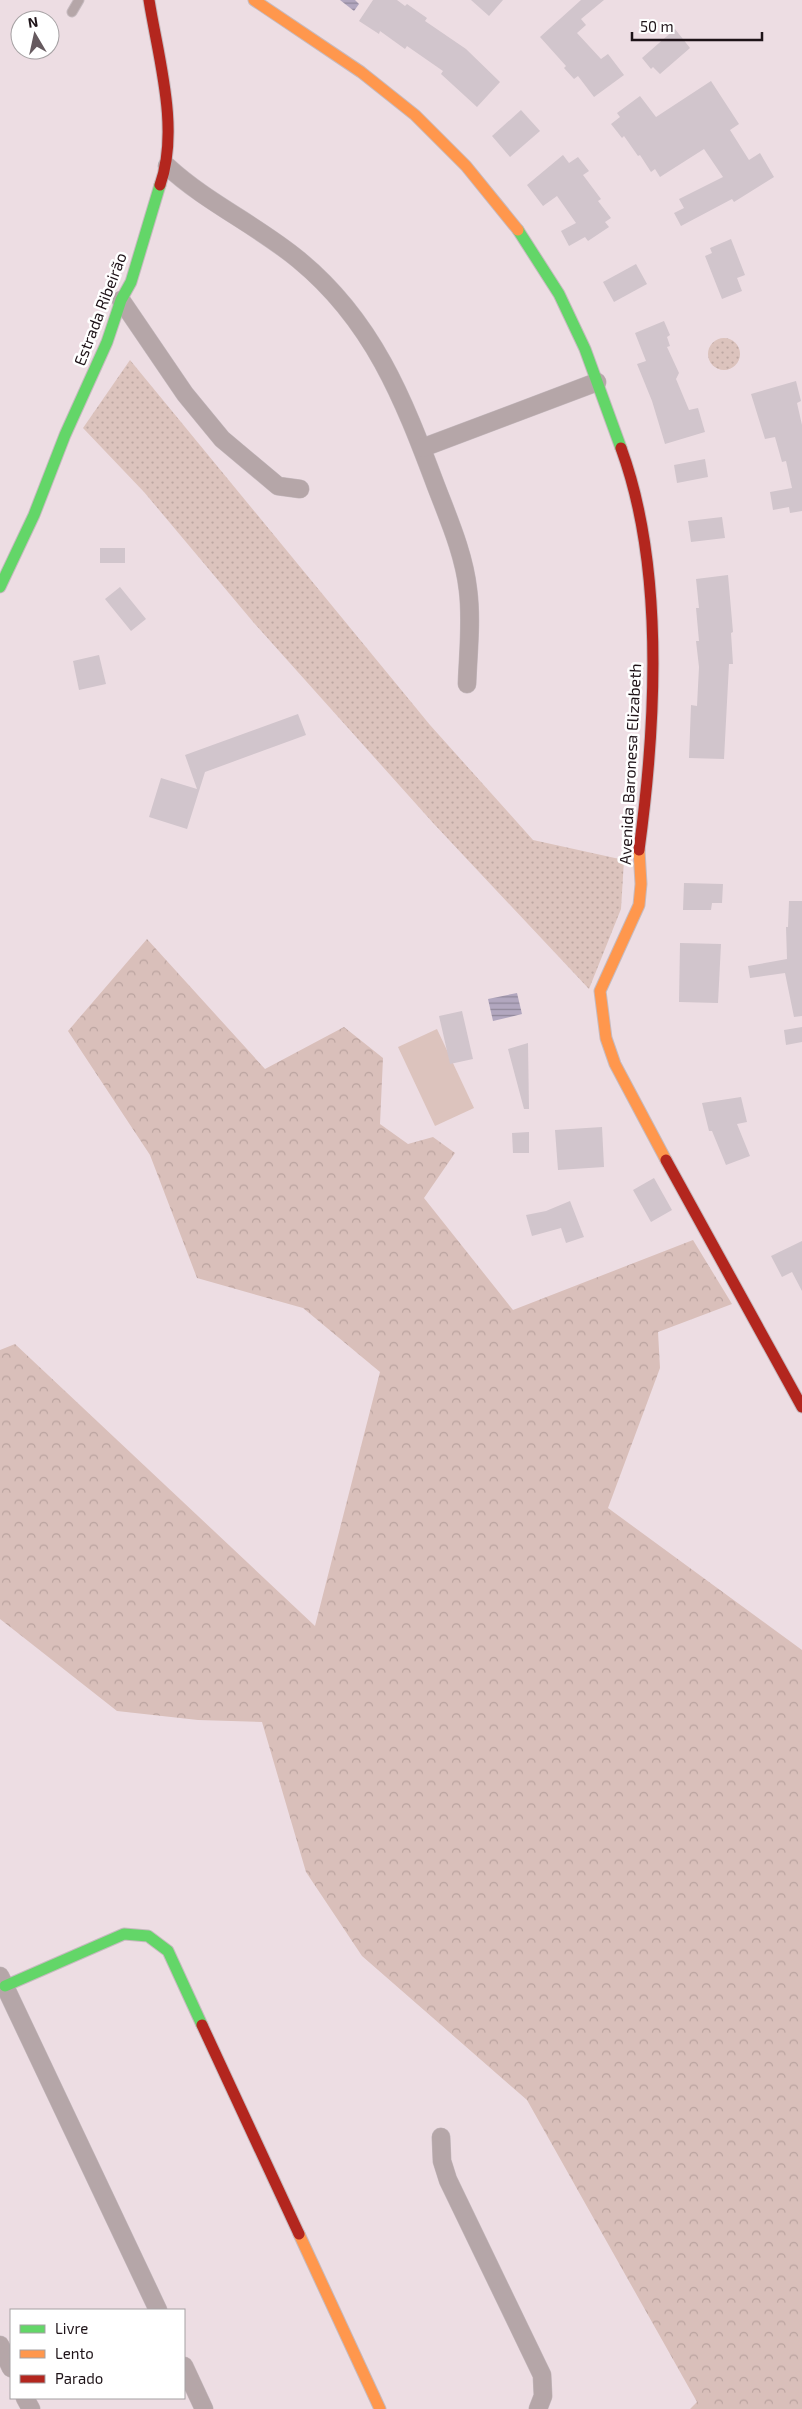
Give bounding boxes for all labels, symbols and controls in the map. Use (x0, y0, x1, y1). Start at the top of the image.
north arrow (10, 10, 60, 60)
scale bar (632, 10, 762, 42)
text: N (27, 12, 39, 31)
text: 50 m (640, 17, 674, 35)
street label: Estrada Ribeirão (69, 250, 130, 368)
street label: Avenida Baronesa Elizabeth (615, 663, 644, 865)
legend (10, 2309, 185, 2399)
text: Livre (55, 2319, 88, 2337)
text: Lento (55, 2344, 94, 2362)
text: Parado (55, 2369, 103, 2387)

